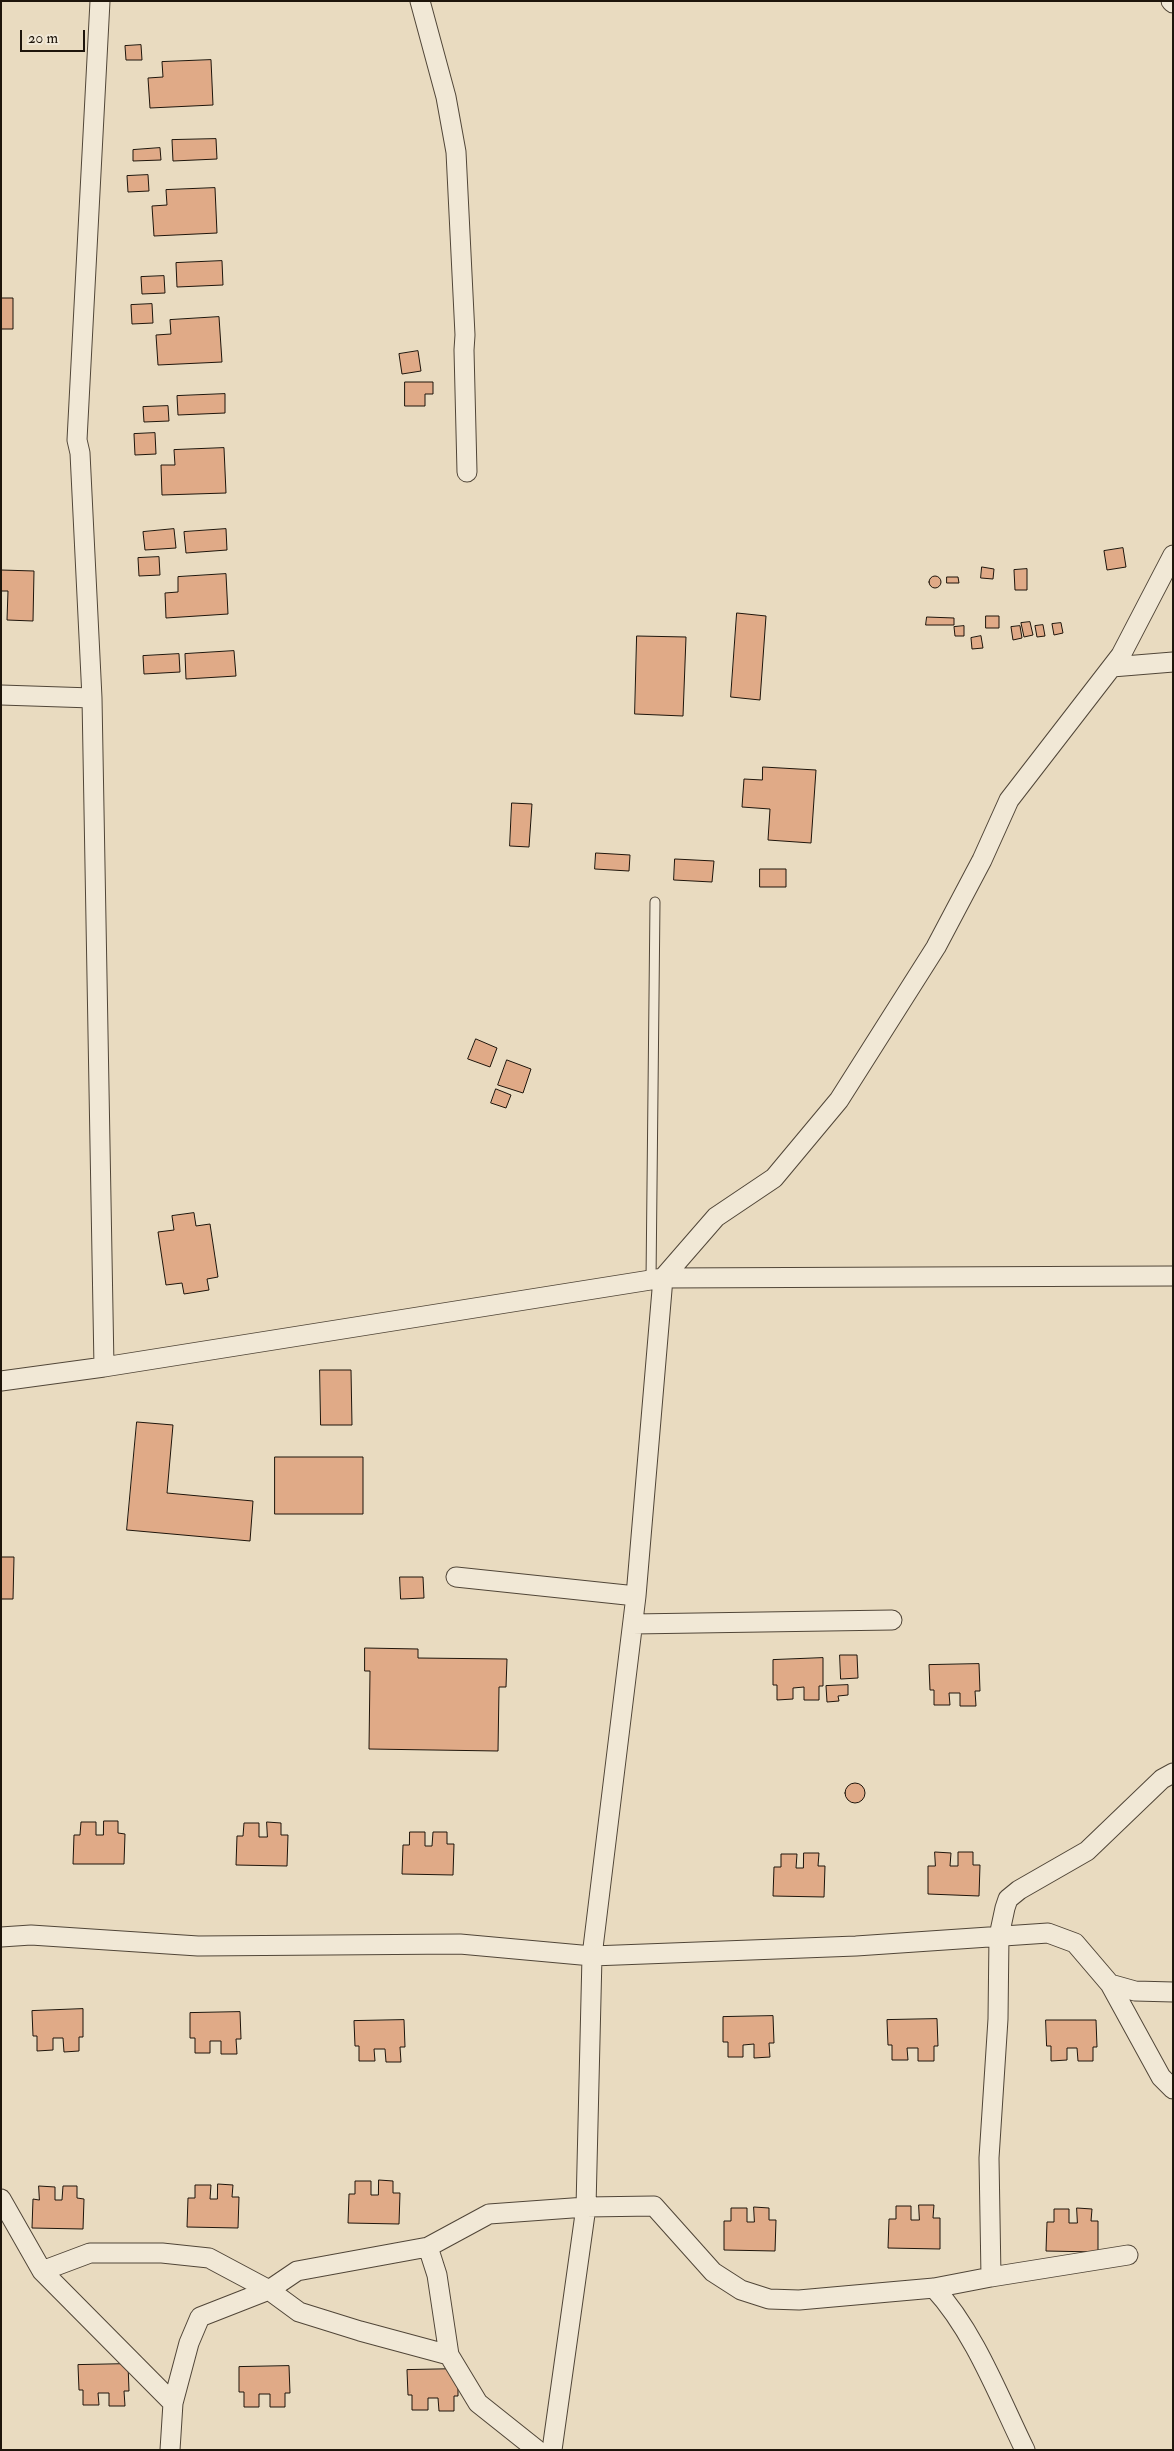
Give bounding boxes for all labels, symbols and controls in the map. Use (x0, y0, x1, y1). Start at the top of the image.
scale bar (22, 20, 88, 52)
text: 20 m (28, 29, 58, 48)

